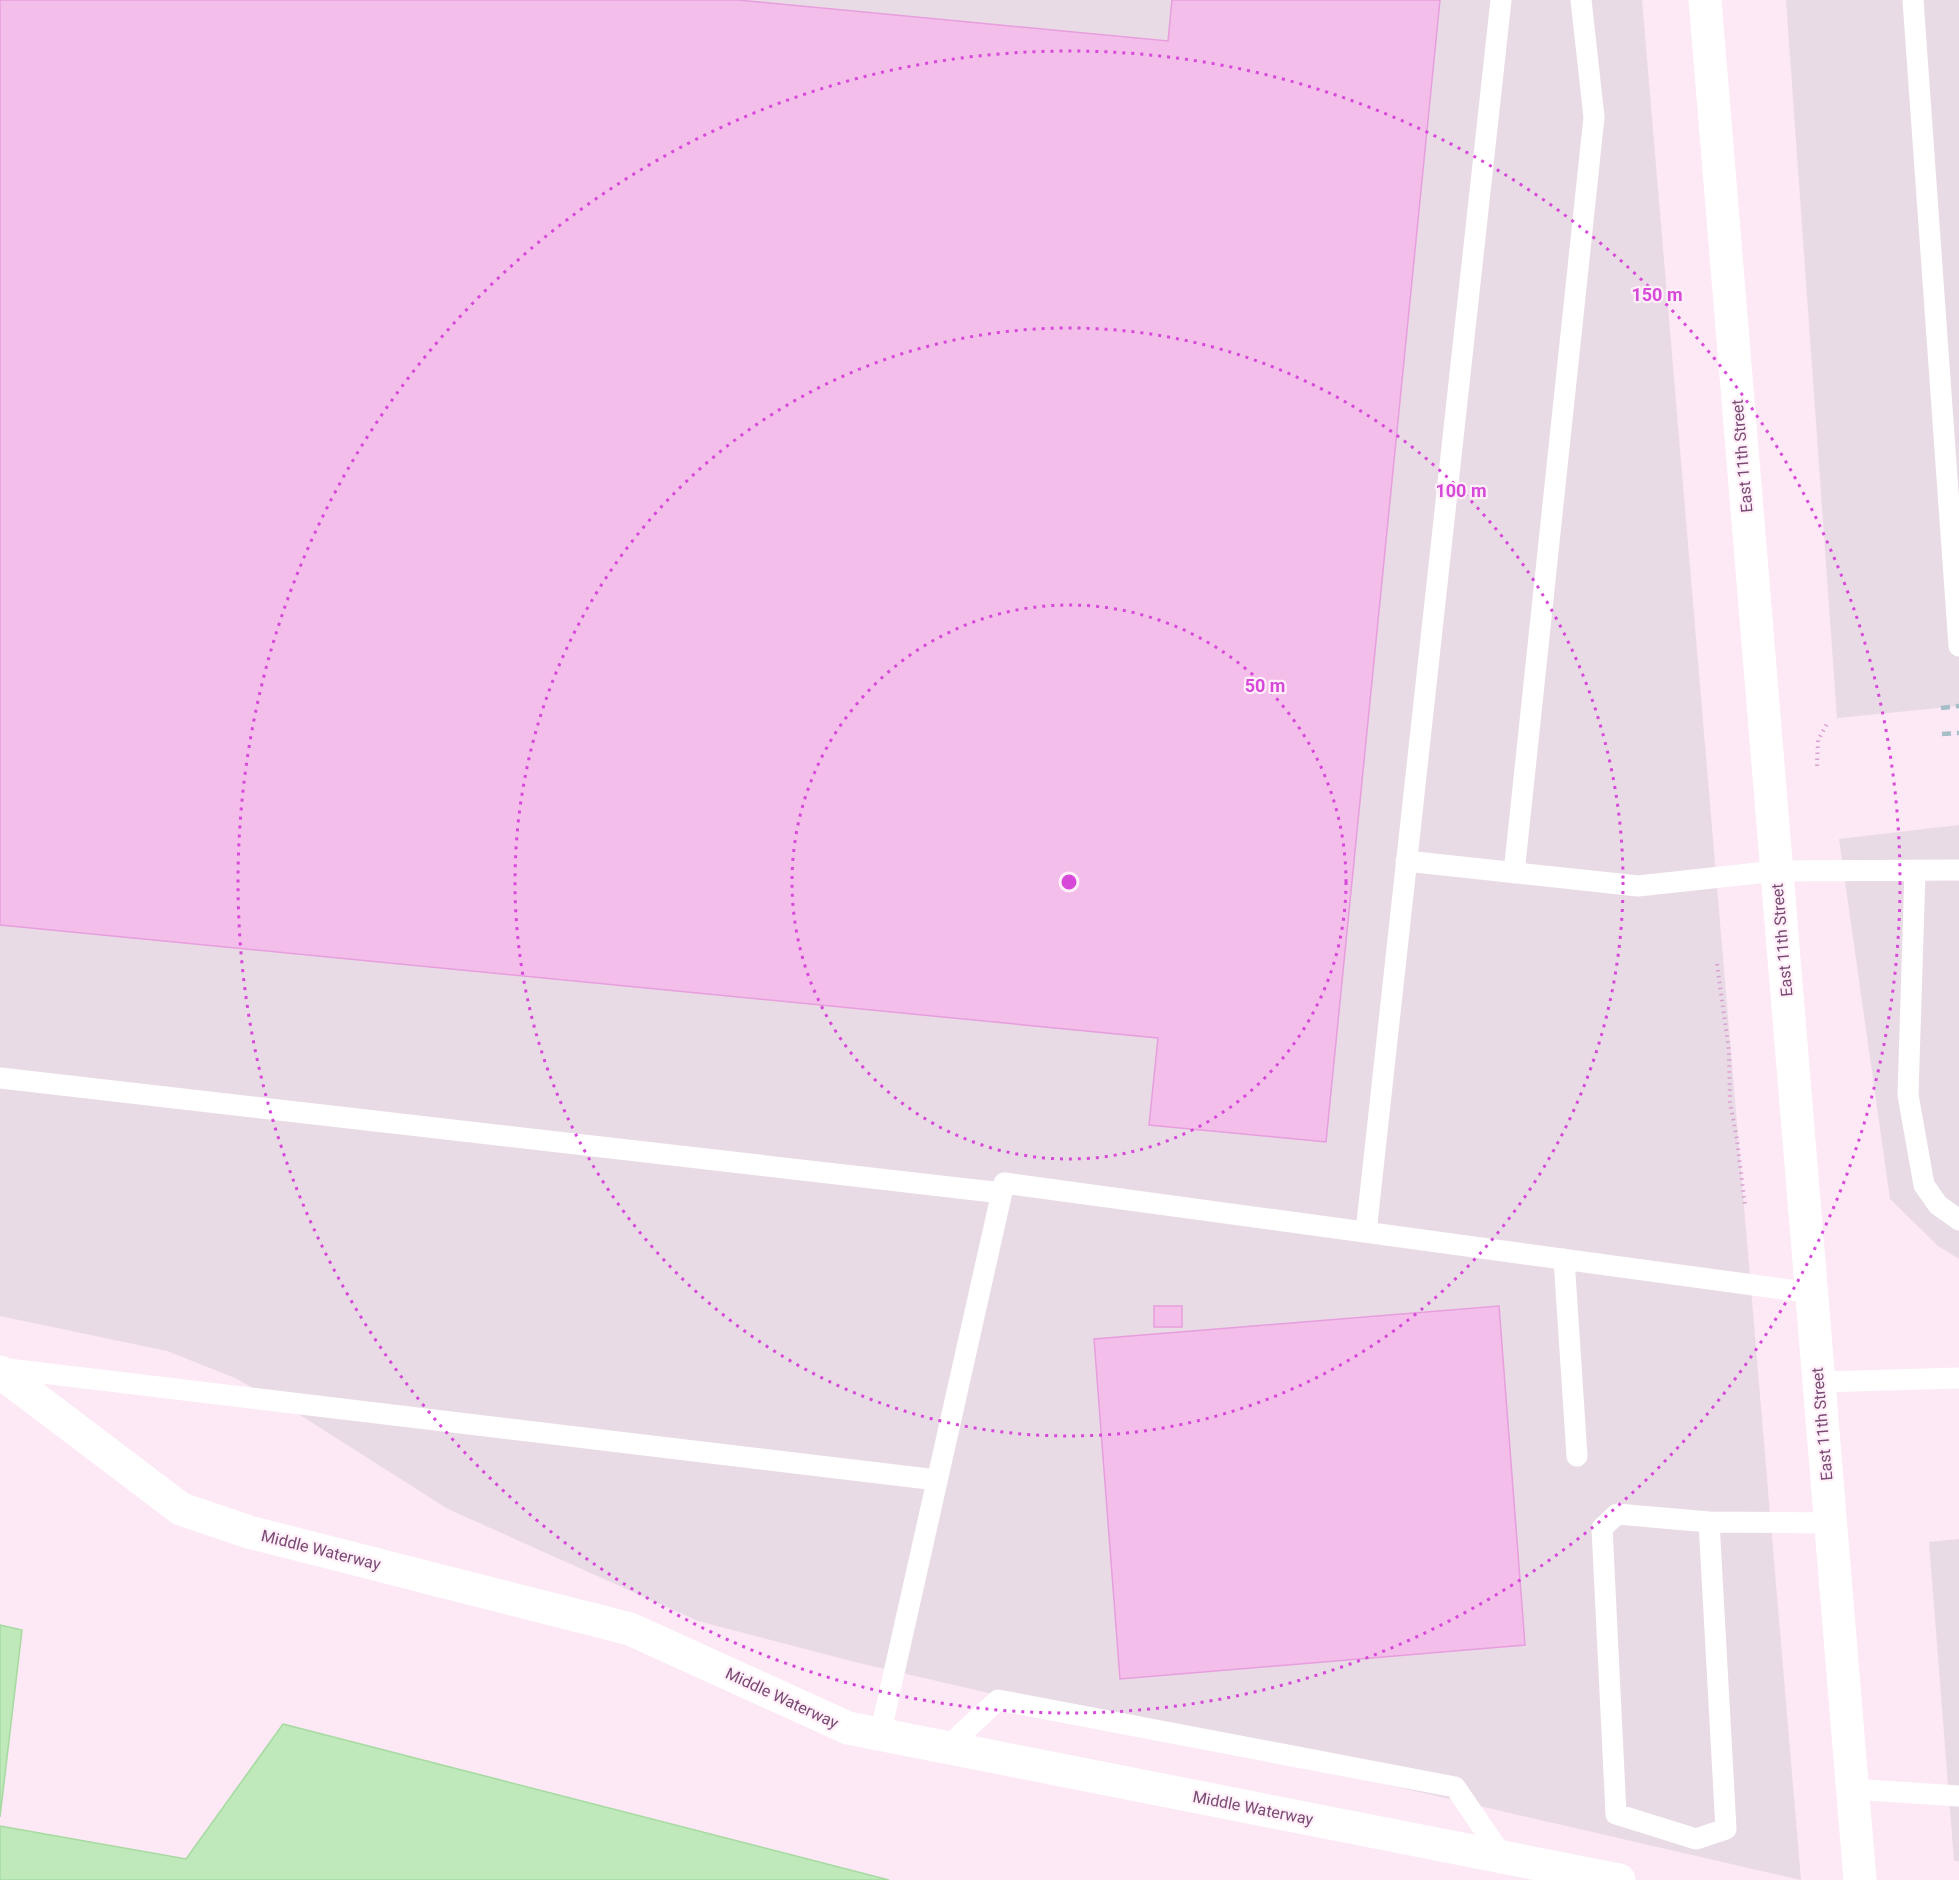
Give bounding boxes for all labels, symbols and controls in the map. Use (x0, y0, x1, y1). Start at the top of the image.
text: 150 m (1631, 284, 1683, 305)
street label: East 11th Street (1728, 399, 1756, 513)
text: 100 m (1435, 480, 1487, 501)
text: 50 m (1245, 675, 1285, 696)
centre of rings (1059, 872, 1079, 892)
street label: East 11th Street (1768, 883, 1796, 997)
street label: East 11th Street (1808, 1367, 1836, 1481)
street label: Middle Waterway (259, 1526, 383, 1574)
street label: Middle Waterway (723, 1664, 842, 1733)
street label: Middle Waterway (1191, 1787, 1315, 1829)

